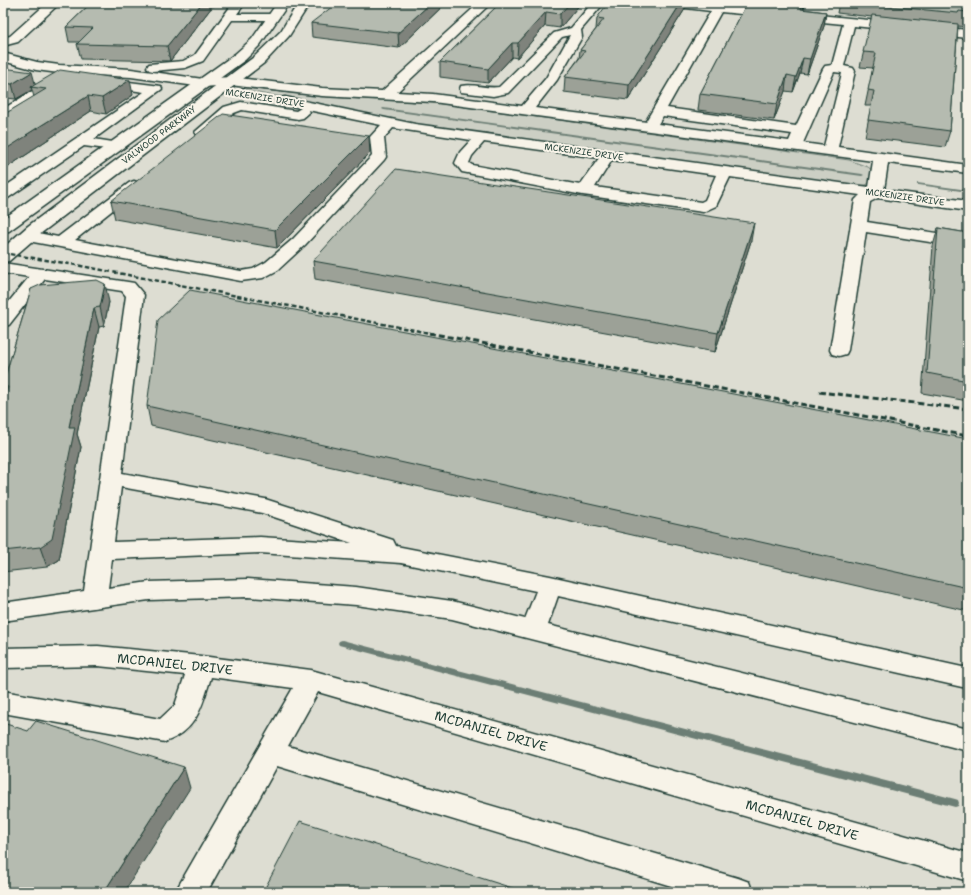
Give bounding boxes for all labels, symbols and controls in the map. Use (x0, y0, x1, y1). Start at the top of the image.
street label: MCKENZIE DRIVE (225, 86, 306, 110)
street label: VALWOOD PARKWAY (119, 103, 199, 167)
street label: MCKENZIE DRIVE (544, 140, 625, 164)
street label: MCKENZIE DRIVE (865, 185, 946, 209)
street label: MCDANIEL DRIVE (116, 649, 234, 679)
street label: MCDANIEL DRIVE (433, 707, 549, 755)
street label: MCDANIEL DRIVE (744, 796, 860, 844)

